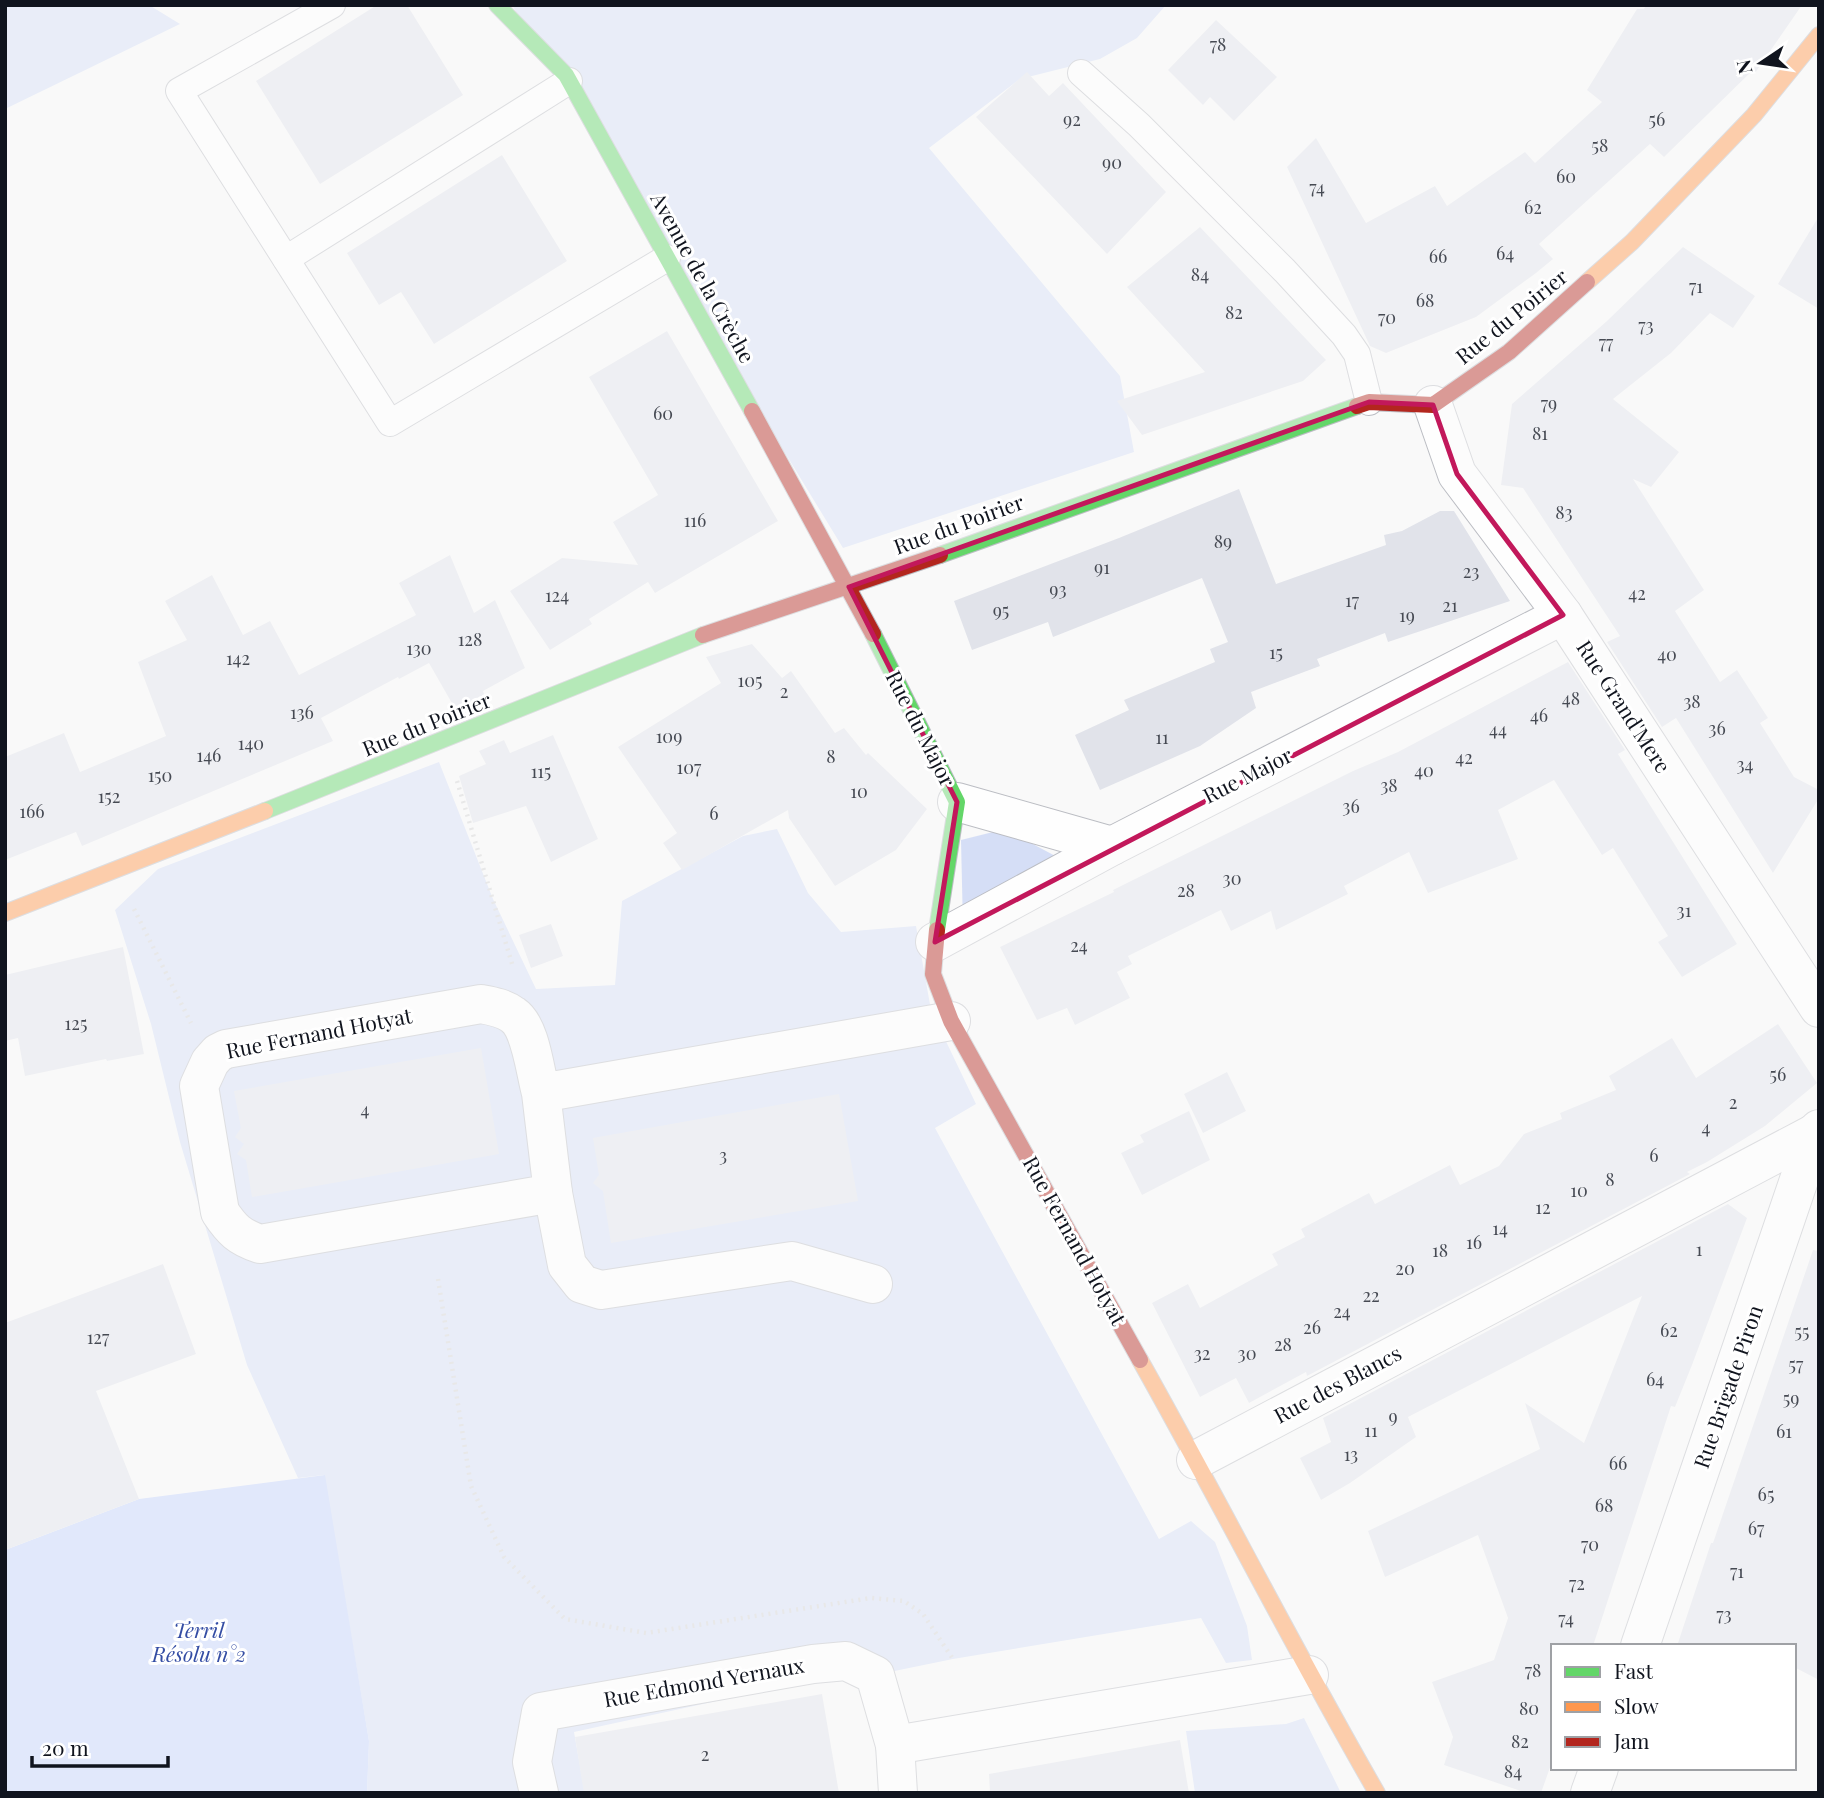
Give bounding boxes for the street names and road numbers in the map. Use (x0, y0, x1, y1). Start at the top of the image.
street label: Avenue de la Crèche (645, 186, 762, 367)
street label: Rue du Poirier (1449, 261, 1573, 369)
street label: Rue du Poirier (889, 486, 1028, 560)
street label: Rue Grand'Mere (1571, 634, 1678, 778)
street label: Rue du Major (881, 665, 963, 791)
street label: Rue du Poirier (358, 684, 495, 762)
street label: Rue Major (1198, 739, 1297, 809)
street label: Rue Fernand Hotyat (223, 1000, 415, 1064)
street label: Rue Fernand Hotyat (1018, 1151, 1134, 1330)
street label: Rue Brigade Piron (1686, 1301, 1768, 1472)
street label: Rue des Blancs (1268, 1338, 1406, 1429)
street label: Rue Edmond Yernaux (601, 1650, 806, 1712)

